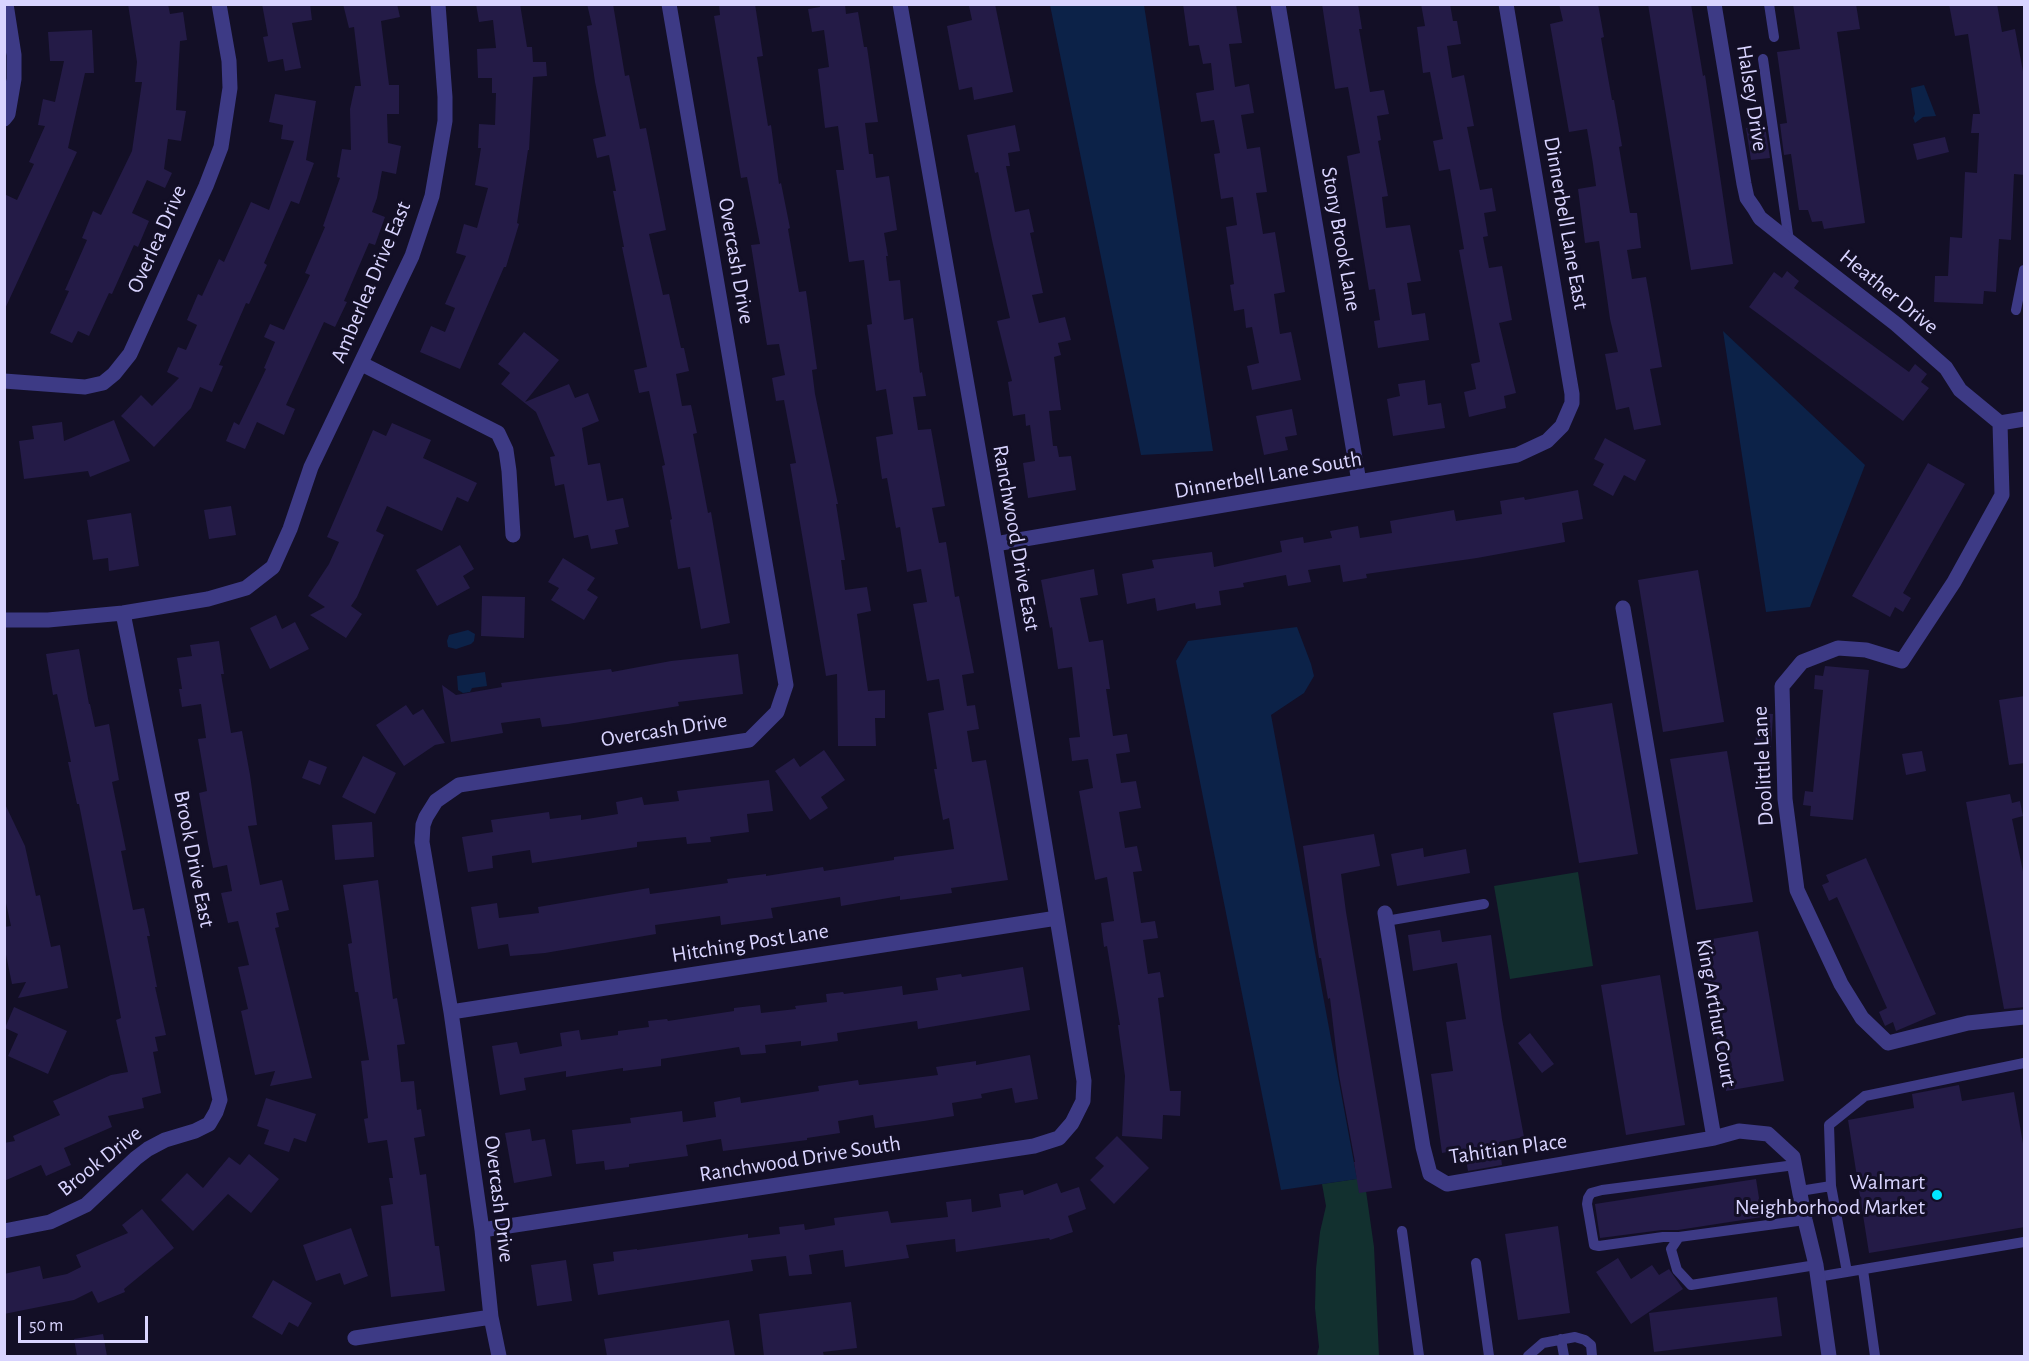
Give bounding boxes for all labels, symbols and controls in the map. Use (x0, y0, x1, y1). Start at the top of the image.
street label: Halsey Drive (1731, 43, 1773, 153)
street label: Dinnerbell Lane East (1538, 135, 1594, 311)
street label: Stony Brook Lane (1315, 165, 1367, 313)
street label: Overlea Drive (121, 181, 193, 297)
street label: Overcash Drive (712, 196, 760, 326)
street label: Amberlea Drive East (325, 197, 417, 367)
street label: Heather Drive (1834, 244, 1944, 340)
street label: Ranchwood Drive East (987, 443, 1045, 633)
street label: Dinnerbell Lane South (1172, 446, 1364, 504)
street label: Doolittle Lane (1747, 705, 1779, 827)
street label: Overcash Drive (599, 707, 729, 753)
street label: Brook Drive East (168, 788, 220, 930)
street label: Hitching Post Lane (670, 918, 830, 968)
street label: King Arthur Court (1690, 937, 1742, 1089)
street label: Brook Drive (53, 1120, 147, 1202)
street label: Tahitian Place (1447, 1128, 1569, 1170)
street label: Ranchwood Drive South (697, 1130, 903, 1188)
street label: Overcash Drive (478, 1134, 520, 1264)
place label: Walmart Neighborhood Market (1735, 1169, 1925, 1220)
marker: Walmart Neighborhood Market (1930, 1188, 1944, 1202)
scale bar (21, 1304, 152, 1342)
text: 50 m (29, 1317, 63, 1335)

